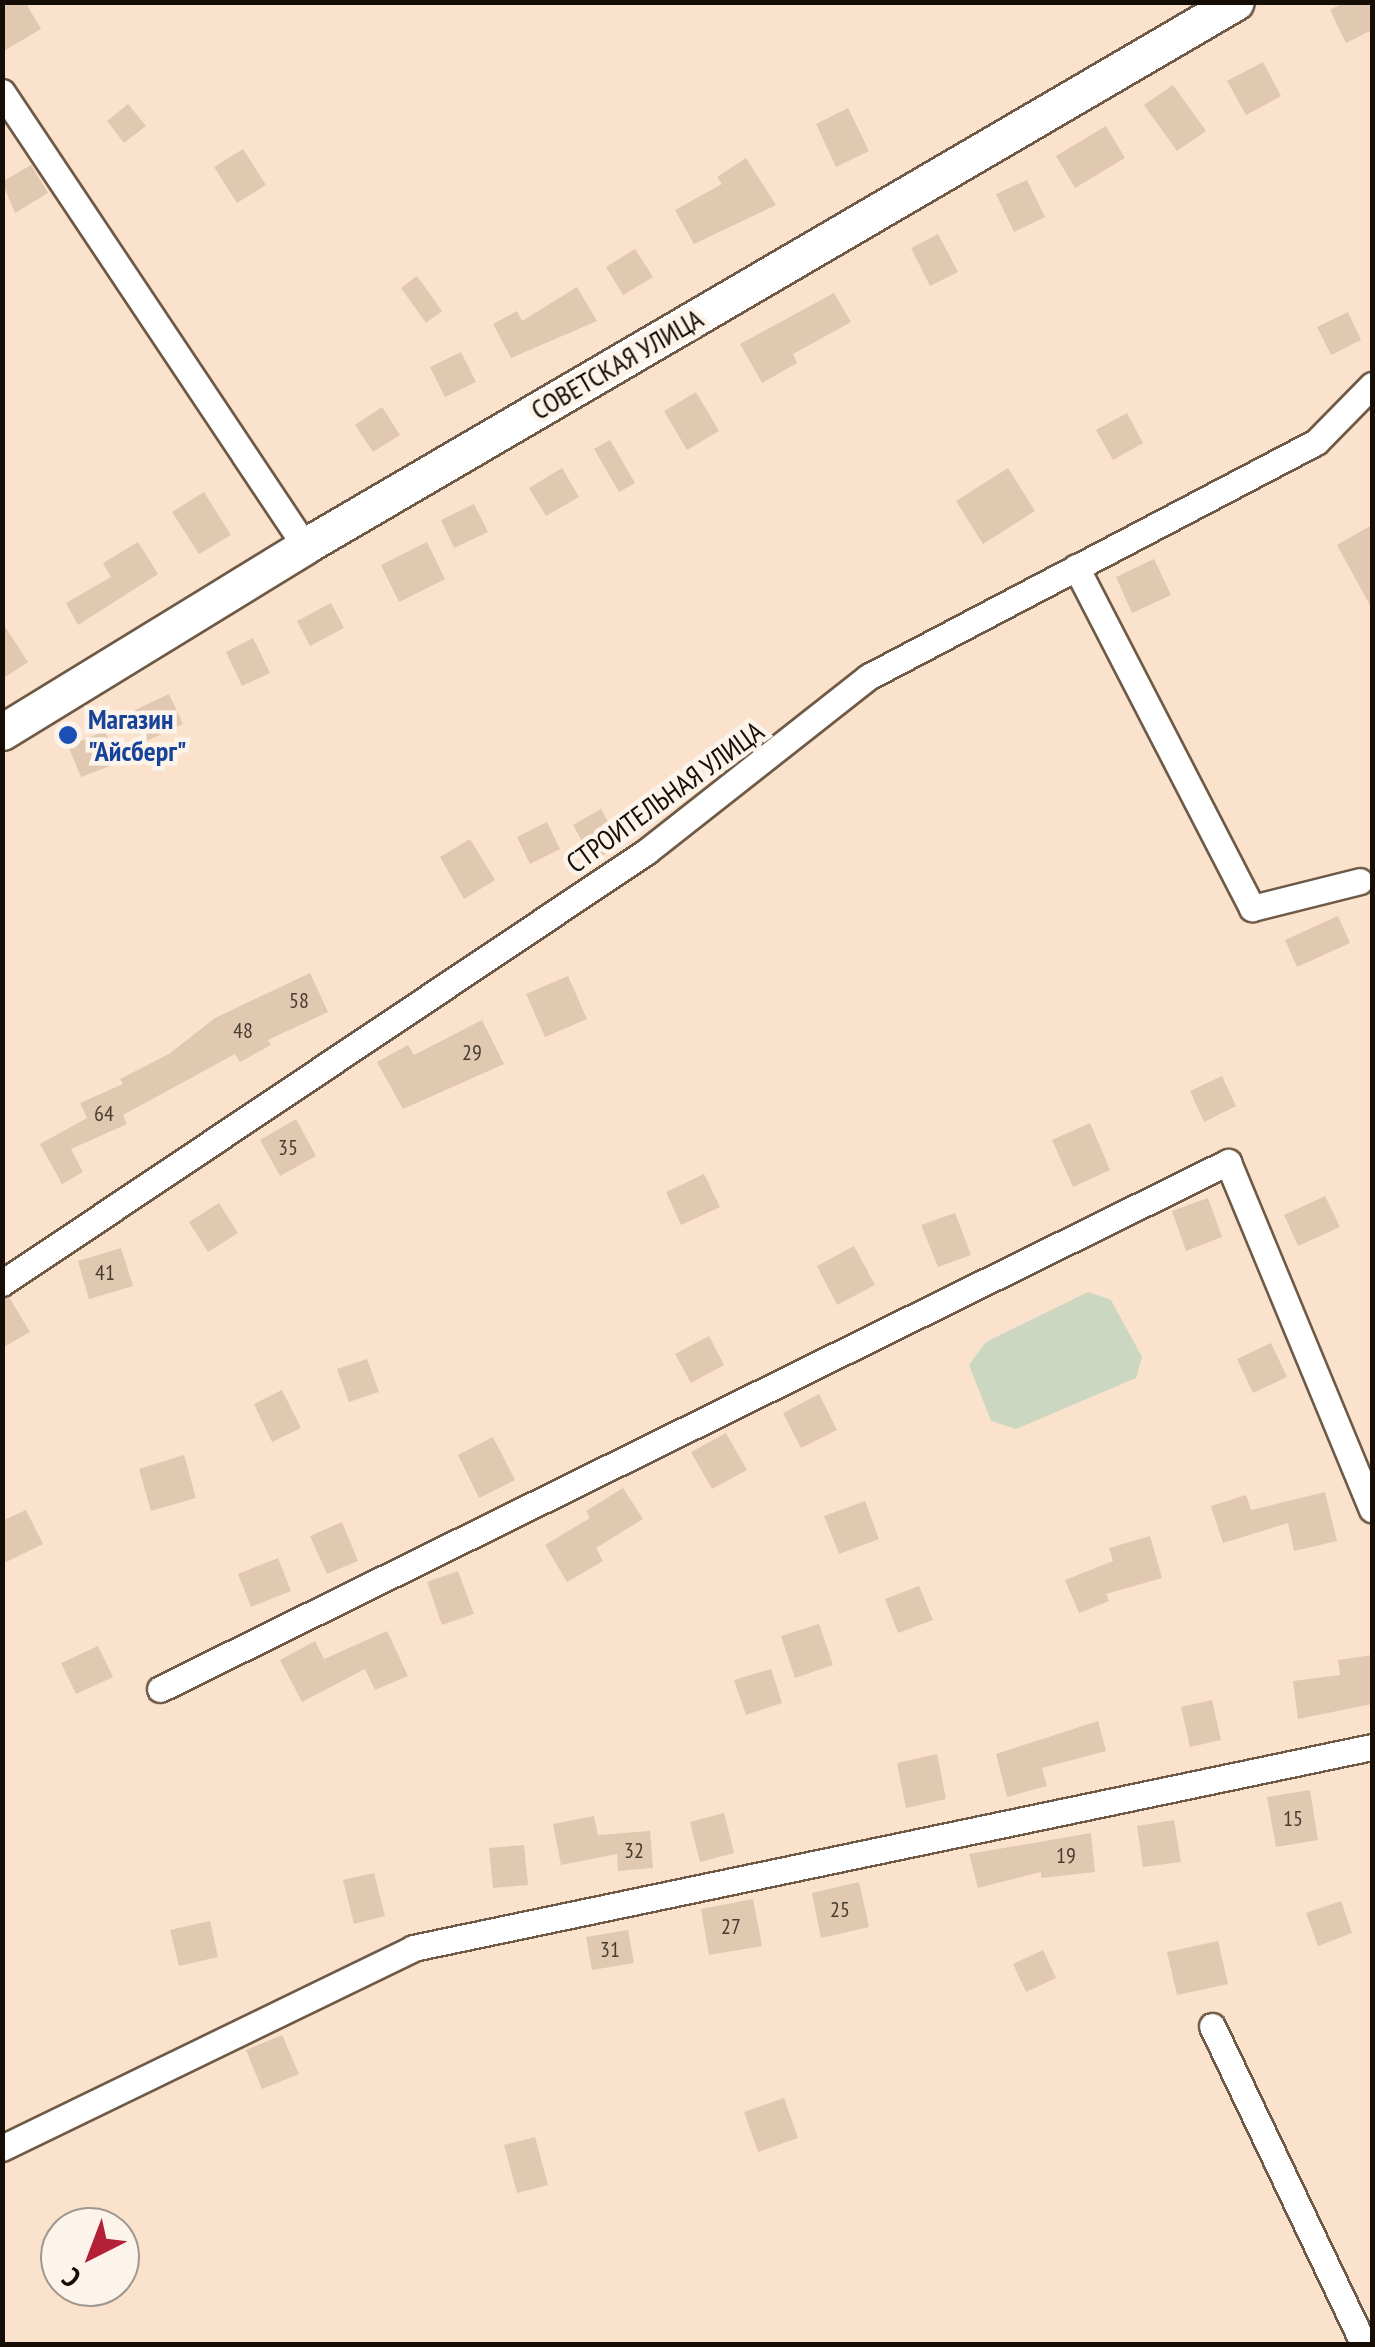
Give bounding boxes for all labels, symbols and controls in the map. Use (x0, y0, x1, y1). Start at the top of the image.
street label: СОВЕТСКАЯ УЛИЦА (525, 301, 709, 427)
place label: Магазин "Айсберг" (88, 702, 187, 768)
street label: СТРОИТЕЛЬНАЯ УЛИЦА (560, 714, 770, 880)
marker: Магазин "Айсберг" (57, 724, 79, 746)
house number: 58 (289, 988, 309, 1014)
house number: 48 (233, 1018, 253, 1044)
house number: 29 (462, 1040, 482, 1066)
house number: 64 (94, 1101, 114, 1127)
house number: 35 (278, 1135, 298, 1161)
house number: 41 (95, 1260, 115, 1286)
house number: 15 (1283, 1806, 1303, 1832)
house number: 32 (624, 1838, 644, 1864)
house number: 19 (1056, 1843, 1076, 1869)
house number: 25 (830, 1897, 850, 1923)
house number: 27 (721, 1914, 741, 1940)
house number: 31 (600, 1937, 620, 1963)
north arrow (40, 2207, 140, 2307)
text: С (54, 2260, 88, 2296)

